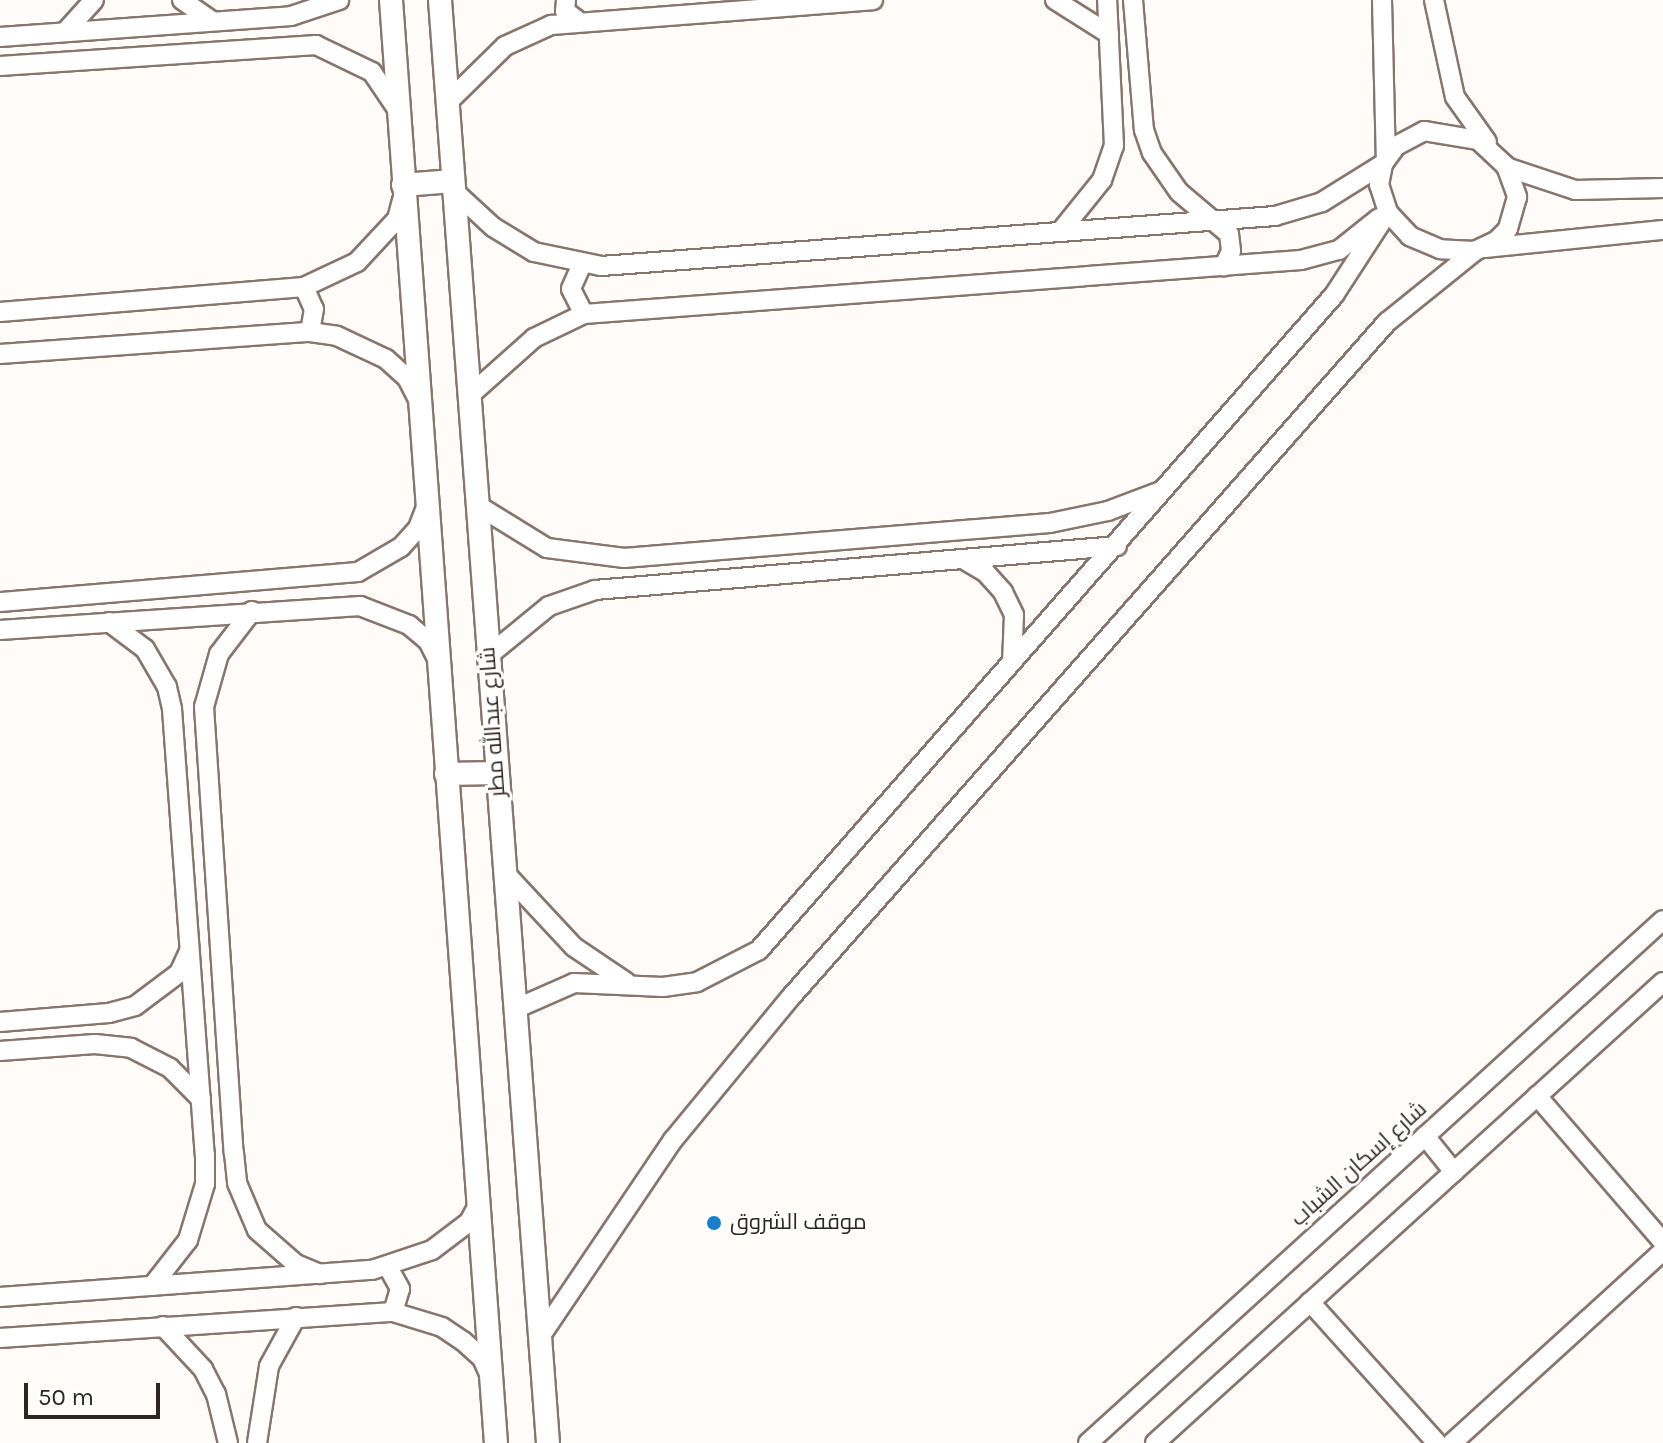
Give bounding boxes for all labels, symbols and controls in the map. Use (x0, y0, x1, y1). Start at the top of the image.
street label: شارع عبدالله مطر (475, 646, 511, 798)
street label: شارع إسكان الشباب (1286, 1096, 1432, 1232)
place label: موقف الشروق (730, 1210, 867, 1236)
marker: موقف الشروق (705, 1214, 723, 1232)
scale bar (28, 1367, 164, 1417)
text: 50 m (38, 1383, 94, 1411)

